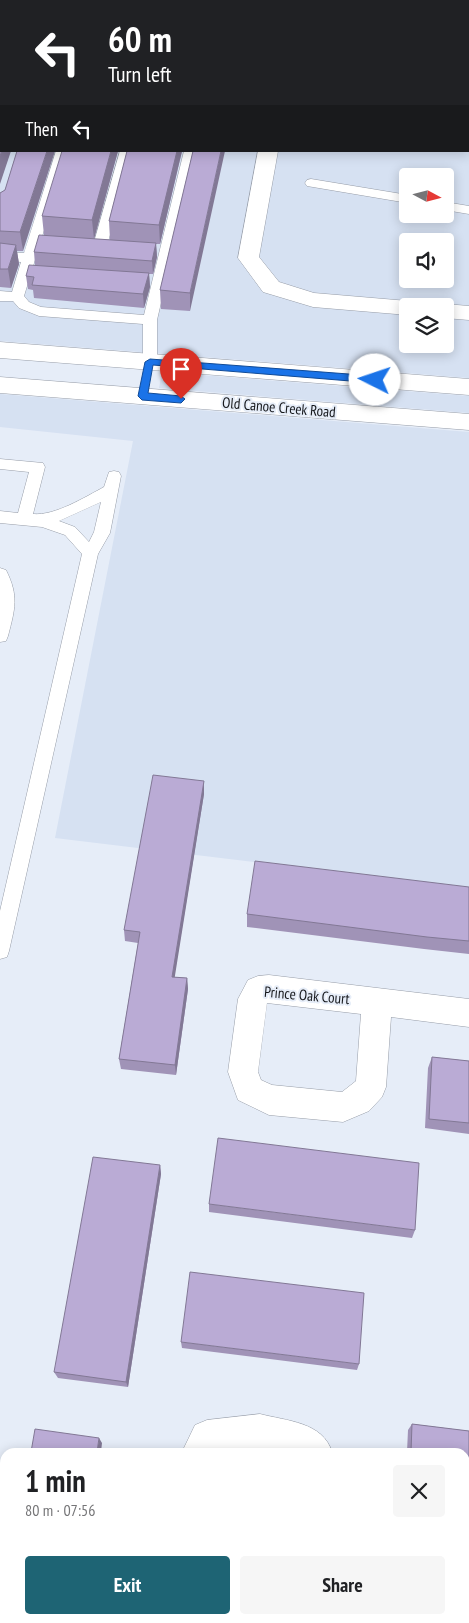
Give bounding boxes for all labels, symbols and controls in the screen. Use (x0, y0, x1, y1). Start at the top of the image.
text: 60 m (108, 16, 172, 62)
icon: left (25, 20, 90, 85)
text: Turn left (108, 60, 172, 88)
icon: left (68, 115, 96, 143)
text: Then (25, 117, 58, 141)
north arrow (399, 168, 454, 222)
map controls (399, 168, 454, 353)
button: sound (399, 233, 454, 288)
button: layers (399, 298, 454, 353)
pin (160, 348, 202, 399)
position arrow (348, 353, 400, 405)
icon: arrive (167, 355, 195, 383)
street label: Old Canoe Creek Road (221, 393, 337, 421)
street label: Prince Oak Court (263, 982, 351, 1008)
text: 1 min (25, 1461, 86, 1500)
button: close (393, 1465, 445, 1517)
text: 80 m · 07:56 (25, 1500, 96, 1520)
button: Exit (25, 1556, 230, 1614)
button: Share (240, 1556, 445, 1614)

